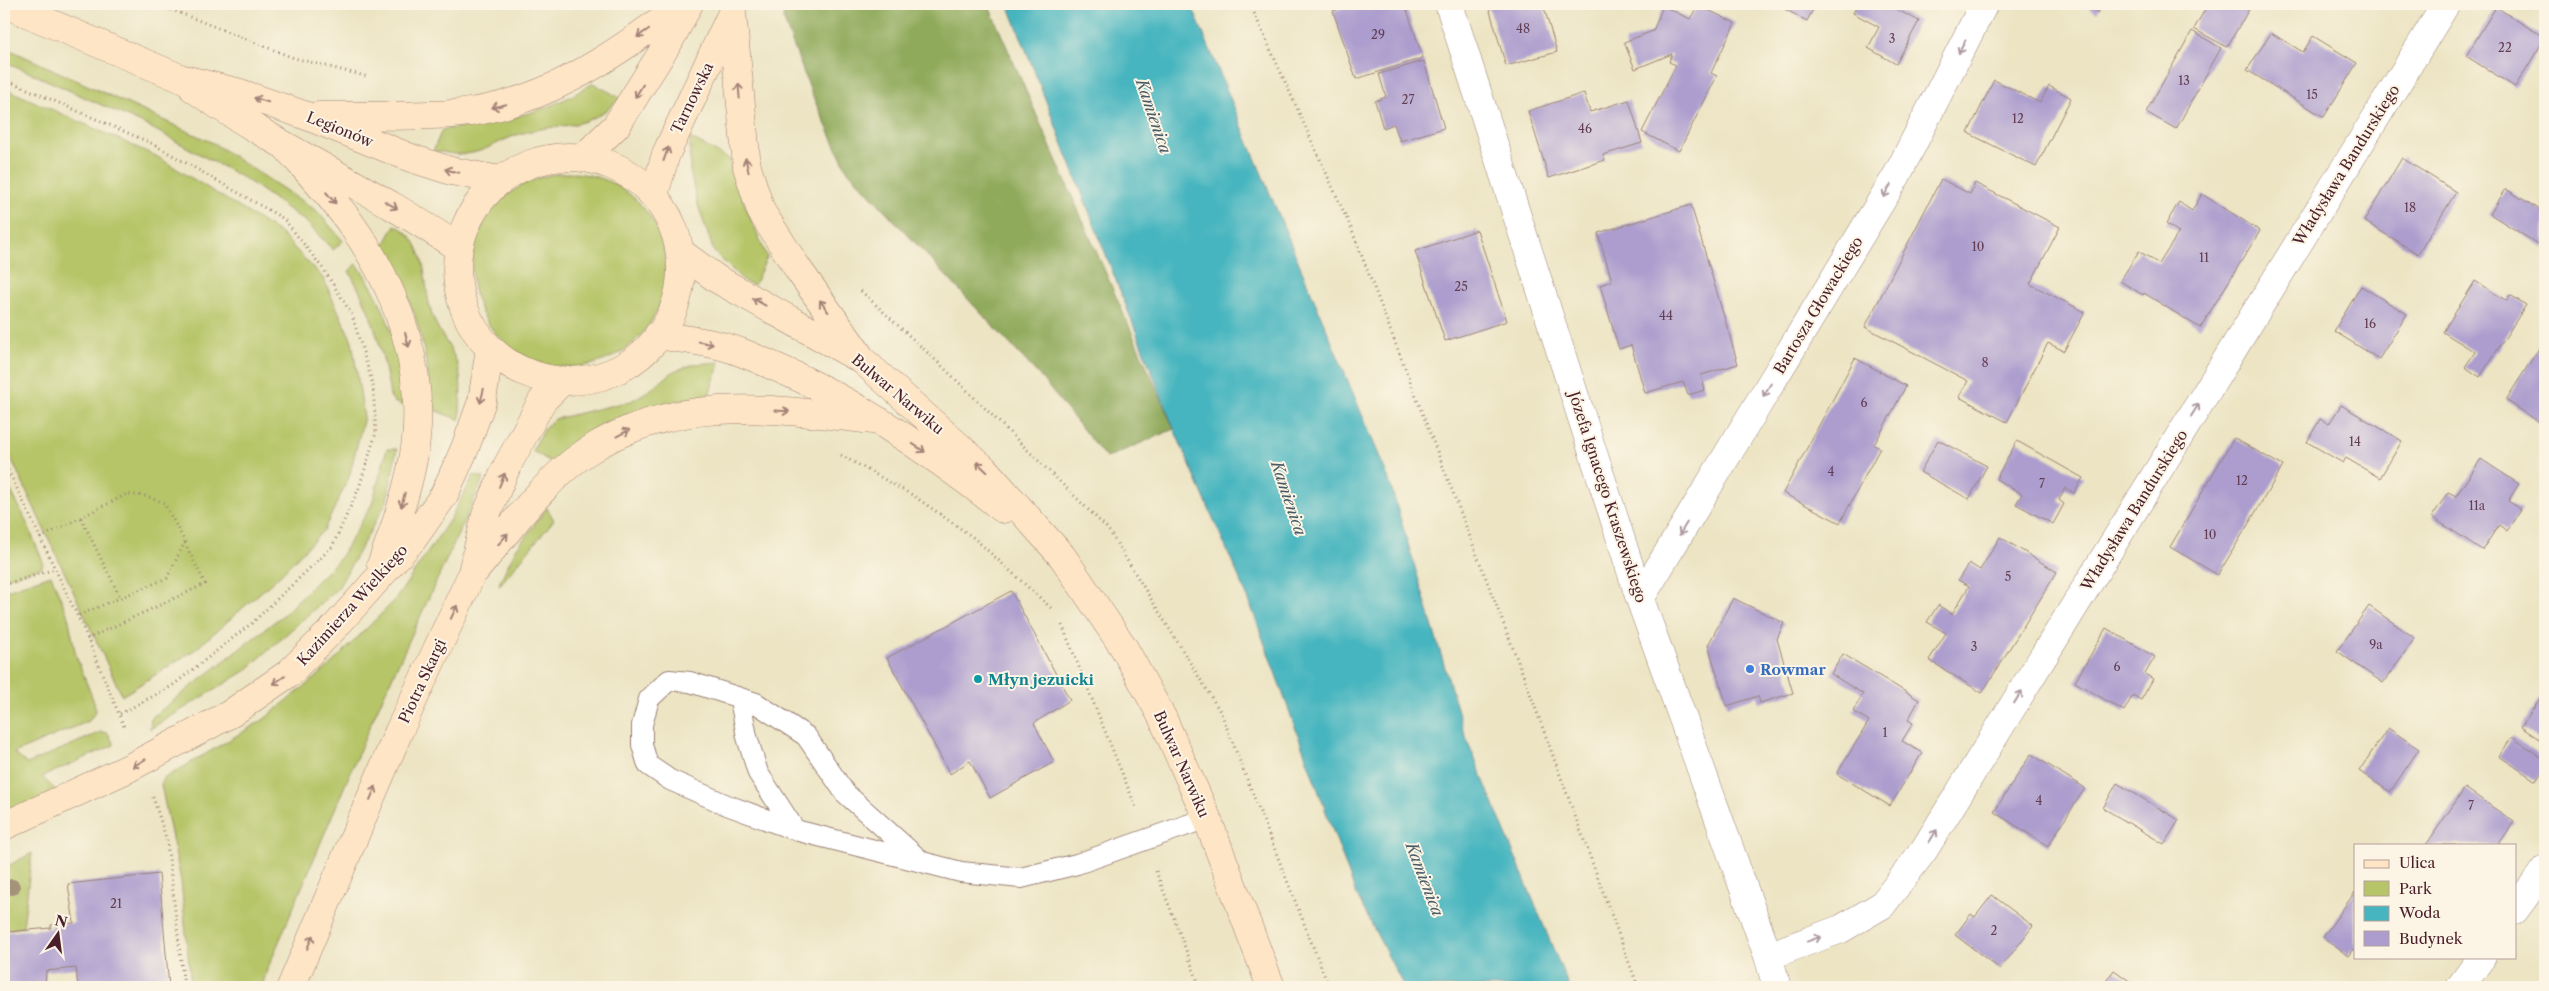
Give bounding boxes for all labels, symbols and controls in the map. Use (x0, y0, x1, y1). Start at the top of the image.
house number: 48 (1516, 21, 1530, 36)
house number: 29 (1371, 27, 1385, 42)
one-way arrow (636, 28, 650, 39)
house number: 3 (1889, 31, 1895, 46)
one-way arrow (1957, 39, 1966, 54)
house number: 22 (2498, 40, 2512, 55)
street label: Tarnowska (667, 59, 717, 137)
house number: 13 (2178, 73, 2190, 88)
water label: Kamienica (1131, 74, 1176, 156)
street label: Władysława Bandurskiego (2288, 81, 2403, 250)
one-way arrow (734, 83, 743, 99)
one-way arrow (633, 84, 643, 98)
house number: 15 (2306, 87, 2318, 102)
house number: 27 (1402, 92, 1414, 107)
one-way arrow (253, 95, 269, 105)
one-way arrow (491, 102, 507, 111)
street label: Legionów (304, 107, 377, 151)
house number: 12 (2012, 111, 2024, 126)
house number: 46 (1578, 121, 1592, 136)
one-way arrow (662, 147, 671, 162)
one-way arrow (742, 158, 751, 174)
one-way arrow (444, 166, 460, 175)
one-way arrow (1881, 184, 1891, 198)
one-way arrow (325, 192, 336, 205)
one-way arrow (383, 200, 397, 210)
house number: 18 (2404, 200, 2416, 215)
street label: Bartosza Głowackiego (1769, 233, 1867, 377)
house number: 10 (1972, 239, 1984, 254)
house number: 11 (2199, 250, 2209, 265)
house number: 25 (1454, 279, 1468, 294)
one-way arrow (752, 297, 766, 307)
one-way arrow (819, 300, 829, 314)
house number: 44 (1659, 308, 1673, 323)
house number: 16 (2364, 316, 2376, 331)
one-way arrow (403, 332, 412, 348)
one-way arrow (698, 339, 714, 349)
street label: Bulwar Narwiku (848, 350, 948, 438)
house number: 8 (1981, 355, 1989, 370)
one-way arrow (1761, 383, 1771, 397)
street label: Józefa Ignacego Kraszewskiego (1564, 387, 1651, 605)
one-way arrow (477, 388, 486, 404)
house number: 6 (1860, 395, 1868, 410)
one-way arrow (2190, 404, 2200, 418)
one-way arrow (774, 407, 790, 416)
street label: Władysława Bandurskiego (2076, 426, 2191, 595)
one-way arrow (616, 428, 631, 438)
house number: 14 (2349, 434, 2361, 449)
one-way arrow (912, 443, 926, 453)
water label: Kamienica (1266, 456, 1311, 538)
one-way arrow (977, 462, 989, 474)
house number: 4 (1828, 464, 1835, 479)
one-way arrow (497, 473, 507, 488)
house number: 12 (2236, 473, 2248, 488)
house number: 7 (2039, 476, 2045, 491)
one-way arrow (398, 491, 407, 507)
house number: 11a (2469, 498, 2486, 513)
one-way arrow (1677, 522, 1687, 536)
house number: 10 (2204, 527, 2216, 542)
one-way arrow (497, 532, 508, 545)
street label: Kazimierza Wielkiego (293, 540, 411, 670)
house number: 5 (2005, 569, 2011, 584)
one-way arrow (449, 605, 459, 620)
street label: Piotra Skargi (394, 635, 450, 726)
house number: 9a (2369, 637, 2383, 652)
house number: 3 (1971, 639, 1977, 654)
house number: 6 (2113, 659, 2121, 674)
place label: Rowmar (1760, 660, 1826, 679)
marker: Rowmar (1744, 663, 1756, 675)
place label: Młyn jezuicki (988, 670, 1095, 689)
marker: Młyn jezuicki (972, 673, 984, 685)
one-way arrow (272, 675, 286, 685)
one-way arrow (2013, 691, 2023, 705)
street label: Bulwar Narwiku (1150, 708, 1214, 820)
house number: 1 (1882, 725, 1888, 740)
one-way arrow (133, 758, 147, 768)
one-way arrow (368, 786, 378, 801)
house number: 4 (2036, 793, 2043, 808)
house number: 7 (2468, 798, 2474, 813)
one-way arrow (1928, 829, 1938, 843)
water label: Kamienica (1401, 837, 1448, 919)
legend (2354, 844, 2516, 958)
text: Ulica (2399, 853, 2435, 872)
text: Park (2399, 879, 2433, 898)
house number: 21 (110, 896, 122, 911)
text: Woda (2398, 903, 2440, 922)
north arrow (32, 908, 82, 958)
text: N (53, 911, 69, 932)
house number: 2 (1991, 923, 1998, 938)
text: Budynek (2399, 929, 2464, 948)
one-way arrow (1806, 934, 1821, 943)
one-way arrow (305, 935, 315, 950)

